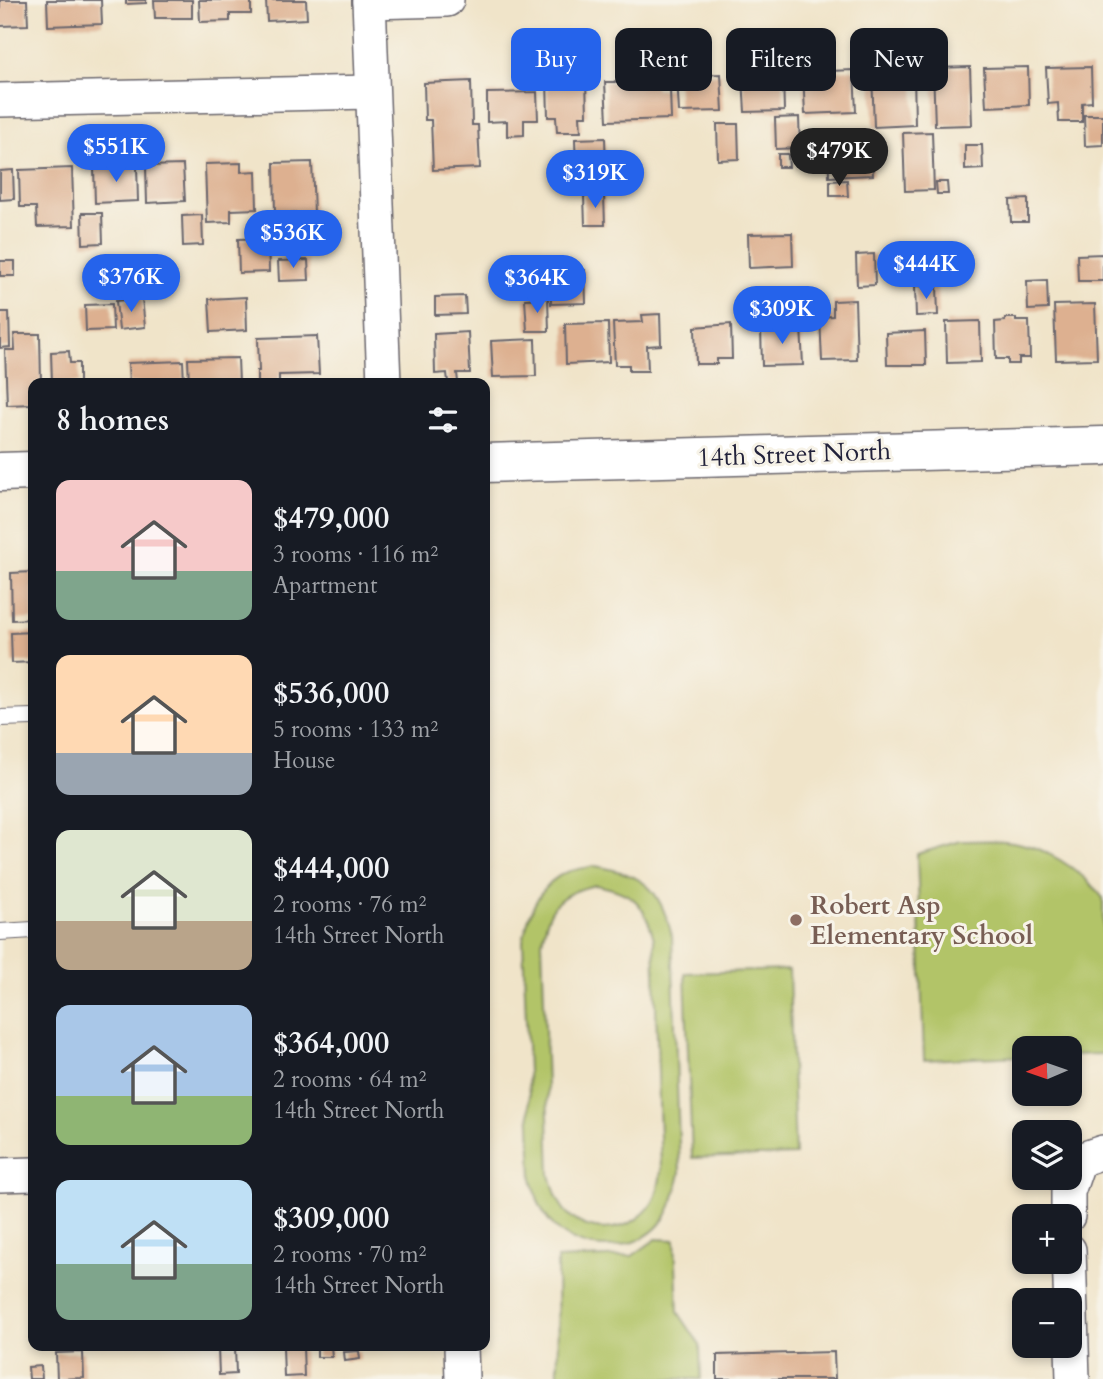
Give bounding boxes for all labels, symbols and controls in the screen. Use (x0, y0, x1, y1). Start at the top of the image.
chip: Buy (511, 28, 601, 91)
chip: Rent (615, 28, 712, 91)
chip: Filters (726, 28, 836, 91)
chip: New (850, 28, 948, 91)
pin: $551K (67, 124, 165, 184)
pin: $479K (790, 128, 888, 188)
text: $551K (83, 131, 149, 162)
text: $479K (806, 135, 872, 166)
pin: $319K (546, 150, 644, 210)
text: $319K (562, 157, 628, 188)
pin: $536K (244, 210, 342, 270)
text: $536K (260, 217, 326, 248)
pin: $444K (877, 242, 975, 301)
text: $444K (893, 248, 959, 279)
pin: $376K (82, 254, 180, 314)
pin: $364K (488, 256, 586, 315)
text: $376K (98, 261, 164, 292)
text: $364K (504, 262, 570, 293)
pin: $309K (733, 286, 831, 346)
text: $309K (749, 293, 815, 324)
text: 8 homes (56, 400, 169, 441)
icon: filters (424, 401, 462, 439)
street label: 14th Street North (697, 433, 891, 475)
text: $479,000 (273, 498, 389, 539)
icon: home (112, 508, 196, 592)
text: 3 rooms · 116 m² (273, 539, 438, 570)
text: Apartment (273, 570, 377, 601)
text: $536,000 (273, 673, 389, 714)
icon: home (112, 683, 196, 767)
text: 5 rooms · 133 m² (273, 714, 438, 745)
text: House (273, 745, 335, 776)
text: $444,000 (273, 848, 389, 889)
icon: home (112, 858, 196, 942)
place label: Robert Asp Elementary School (810, 888, 1034, 953)
text: 2 rooms · 76 m² (273, 889, 426, 920)
marker: Robert Asp Elementary School (788, 912, 804, 928)
text: 14th Street North (273, 920, 444, 951)
text: $364,000 (273, 1023, 389, 1064)
icon: home (112, 1033, 196, 1117)
north arrow (1012, 1036, 1082, 1106)
map controls (1012, 1036, 1082, 1358)
text: 2 rooms · 64 m² (273, 1064, 426, 1095)
text: 14th Street North (273, 1095, 444, 1126)
button: layers (1012, 1120, 1082, 1190)
text: $309,000 (273, 1198, 389, 1239)
button: + (1012, 1204, 1082, 1274)
icon: home (112, 1208, 196, 1292)
text: 2 rooms · 70 m² (273, 1239, 426, 1270)
text: 14th Street North (273, 1270, 444, 1301)
button: − (1012, 1288, 1082, 1358)

